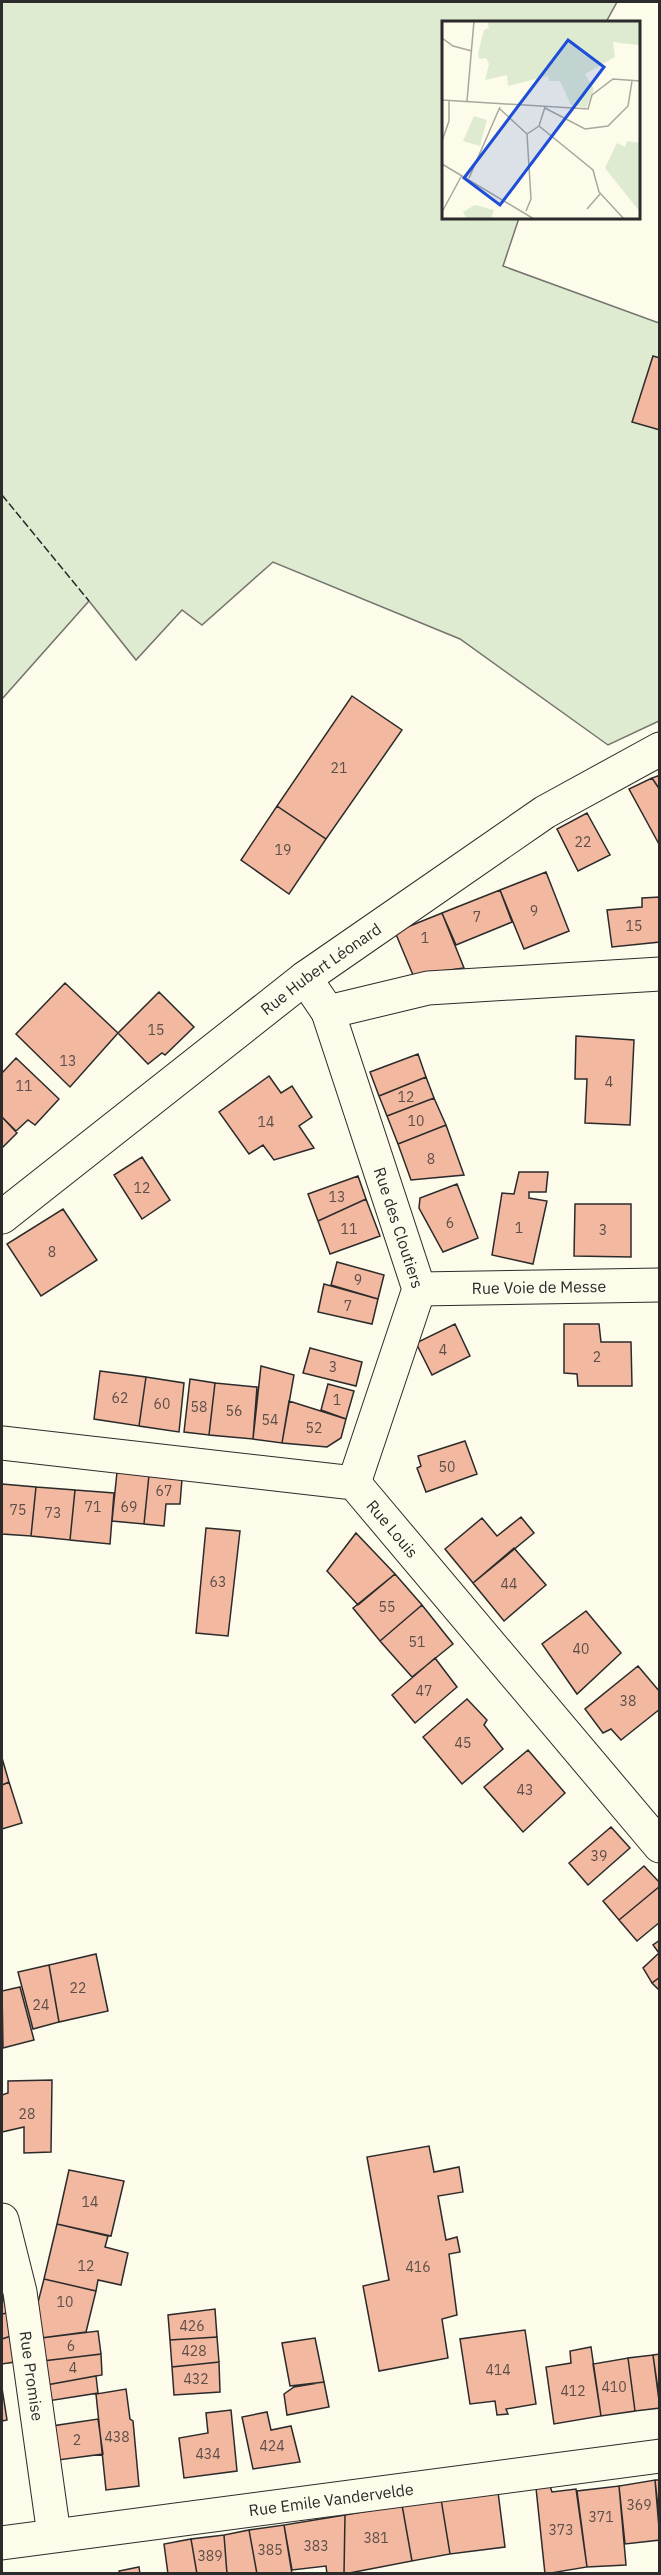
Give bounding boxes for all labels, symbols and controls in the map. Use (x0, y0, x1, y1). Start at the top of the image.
inset map (442, 21, 640, 219)
house number: 21 (331, 759, 347, 777)
house number: 22 (575, 833, 591, 851)
house number: 19 (275, 841, 291, 859)
house number: 9 (530, 902, 538, 920)
house number: 7 (473, 908, 481, 926)
house number: 15 (626, 917, 642, 935)
street label: Rue Hubert Léonard (256, 919, 385, 1019)
house number: 1 (421, 929, 429, 947)
house number: 15 (148, 1021, 164, 1039)
house number: 13 (60, 1052, 76, 1070)
house number: 4 (605, 1073, 613, 1091)
house number: 11 (16, 1077, 32, 1095)
house number: 12 (398, 1088, 414, 1106)
house number: 10 (408, 1112, 424, 1130)
house number: 14 (258, 1113, 274, 1131)
house number: 8 (427, 1150, 435, 1168)
street label: Rue des Cloutiers (370, 1165, 428, 1291)
house number: 12 (134, 1179, 150, 1197)
house number: 13 (329, 1188, 345, 1206)
house number: 6 (446, 1214, 454, 1232)
house number: 1 (515, 1219, 523, 1237)
house number: 11 (341, 1220, 357, 1238)
house number: 3 (599, 1221, 607, 1239)
house number: 8 (48, 1243, 56, 1261)
house number: 9 (354, 1271, 362, 1289)
street label: Rue Voie de Messe (471, 1276, 607, 1298)
house number: 7 (344, 1297, 352, 1315)
house number: 4 (439, 1341, 447, 1359)
house number: 2 (593, 1348, 601, 1366)
house number: 3 (329, 1358, 337, 1376)
house number: 62 (112, 1389, 128, 1407)
house number: 1 (333, 1391, 341, 1409)
house number: 60 (154, 1395, 170, 1413)
house number: 58 (191, 1398, 207, 1416)
house number: 56 (226, 1402, 242, 1420)
house number: 54 (262, 1411, 278, 1429)
house number: 52 (306, 1419, 322, 1437)
house number: 50 (439, 1458, 455, 1476)
house number: 67 (156, 1482, 172, 1500)
street label: Rue Louis (362, 1496, 423, 1562)
house number: 71 (85, 1498, 101, 1516)
house number: 69 (121, 1498, 137, 1516)
house number: 75 (10, 1501, 26, 1519)
house number: 73 (45, 1504, 61, 1522)
house number: 63 (210, 1573, 226, 1591)
house number: 44 (501, 1575, 517, 1593)
house number: 55 (379, 1598, 395, 1616)
house number: 51 (409, 1633, 425, 1651)
house number: 40 (573, 1640, 589, 1658)
house number: 47 (416, 1682, 432, 1700)
house number: 38 (620, 1692, 636, 1710)
house number: 45 (455, 1734, 471, 1752)
house number: 43 (517, 1781, 533, 1799)
house number: 39 (591, 1847, 607, 1865)
house number: 22 (70, 1979, 86, 1997)
house number: 24 (33, 1996, 49, 2014)
house number: 28 (19, 2105, 35, 2123)
house number: 14 (82, 2193, 98, 2211)
house number: 12 (78, 2257, 94, 2275)
house number: 416 (405, 2258, 431, 2276)
house number: 10 (57, 2293, 73, 2311)
house number: 426 (179, 2317, 205, 2335)
street label: Rue Promise (16, 2330, 48, 2423)
house number: 6 (67, 2337, 75, 2355)
house number: 428 (181, 2342, 207, 2360)
house number: 4 (69, 2359, 77, 2377)
house number: 414 (485, 2361, 511, 2379)
house number: 432 (183, 2370, 209, 2388)
house number: 410 (601, 2378, 627, 2396)
house number: 412 (560, 2382, 586, 2400)
house number: 438 (104, 2428, 130, 2446)
house number: 2 (73, 2431, 81, 2449)
house number: 424 (259, 2437, 285, 2455)
house number: 434 (195, 2445, 221, 2463)
street label: Rue Emile Vandervelde (247, 2479, 415, 2520)
house number: 369 (626, 2496, 652, 2514)
house number: 371 (588, 2508, 614, 2526)
house number: 373 (548, 2521, 574, 2539)
house number: 381 (363, 2529, 389, 2547)
house number: 383 (303, 2537, 329, 2555)
house number: 385 (257, 2541, 283, 2559)
house number: 389 (197, 2547, 223, 2565)

